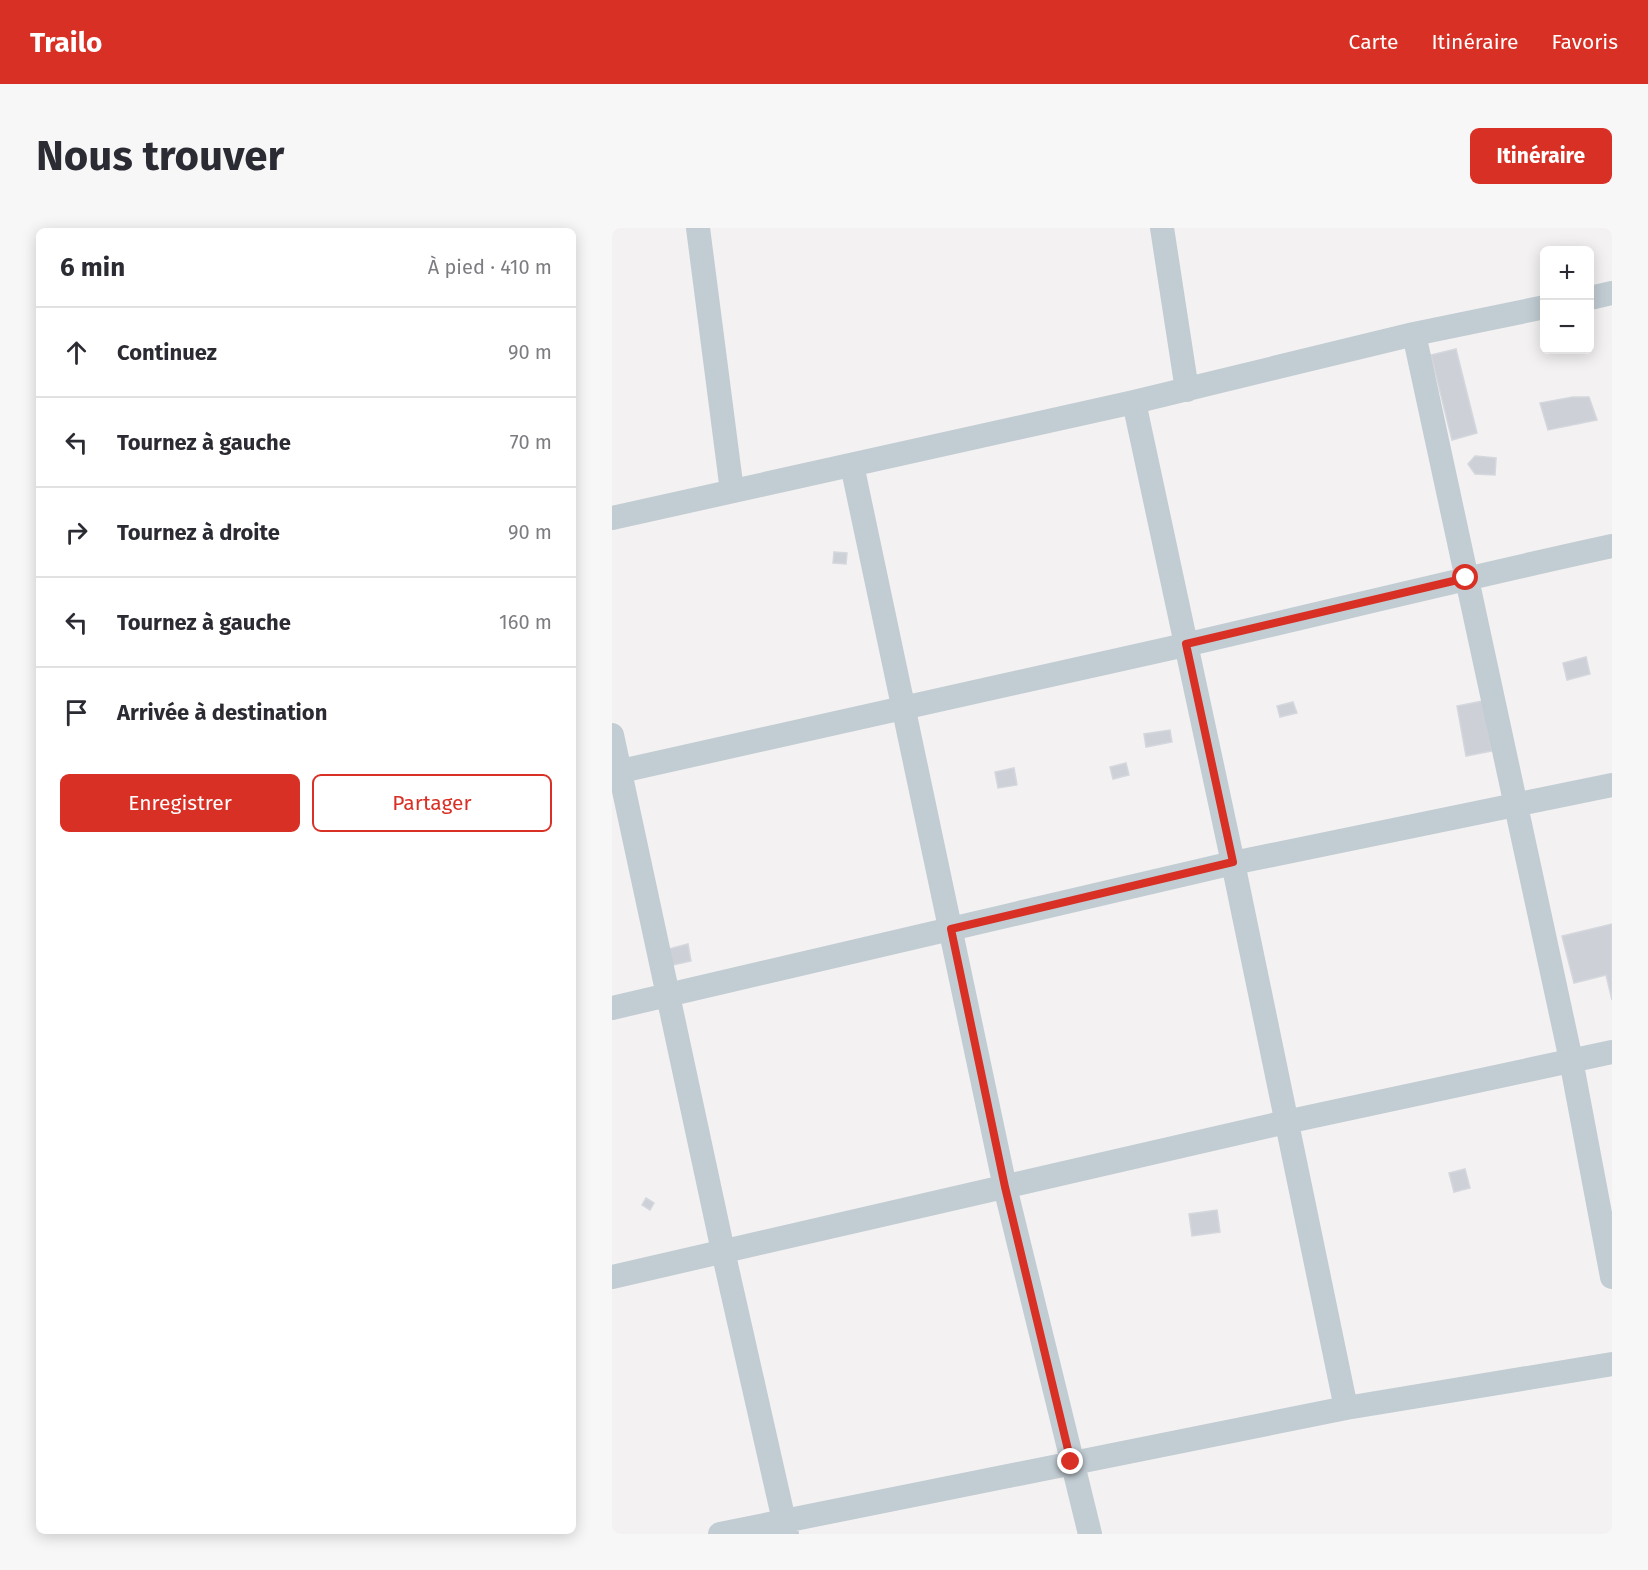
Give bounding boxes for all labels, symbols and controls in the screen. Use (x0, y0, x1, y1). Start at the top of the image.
text: Trailo (30, 26, 102, 59)
text: Carte (1349, 29, 1398, 55)
text: Itinéraire (1431, 29, 1518, 55)
text: Favoris (1551, 29, 1618, 55)
button: Itinéraire (1470, 128, 1612, 184)
text: Nous trouver (36, 131, 284, 181)
map controls (1540, 246, 1594, 354)
button: + (1540, 246, 1594, 300)
text: 6 min (60, 252, 125, 283)
text: À pied · 410 m (428, 255, 552, 279)
button: − (1540, 300, 1594, 354)
icon: ahead (60, 336, 93, 369)
text: Continuez (117, 339, 217, 366)
text: 90 m (508, 340, 552, 364)
icon: left (60, 426, 93, 459)
text: Tournez à gauche (117, 429, 291, 456)
text: 70 m (510, 430, 552, 454)
icon: right (60, 516, 93, 549)
text: Tournez à droite (117, 519, 280, 546)
text: 90 m (508, 520, 552, 544)
route start (1452, 564, 1478, 590)
icon: left (60, 606, 93, 639)
text: Tournez à gauche (117, 609, 291, 636)
text: 160 m (499, 610, 552, 634)
icon: arrive (60, 696, 93, 729)
text: Arrivée à destination (117, 699, 327, 726)
button: Enregistrer (60, 774, 300, 832)
button: Partager (312, 774, 552, 832)
route end (1057, 1448, 1083, 1474)

